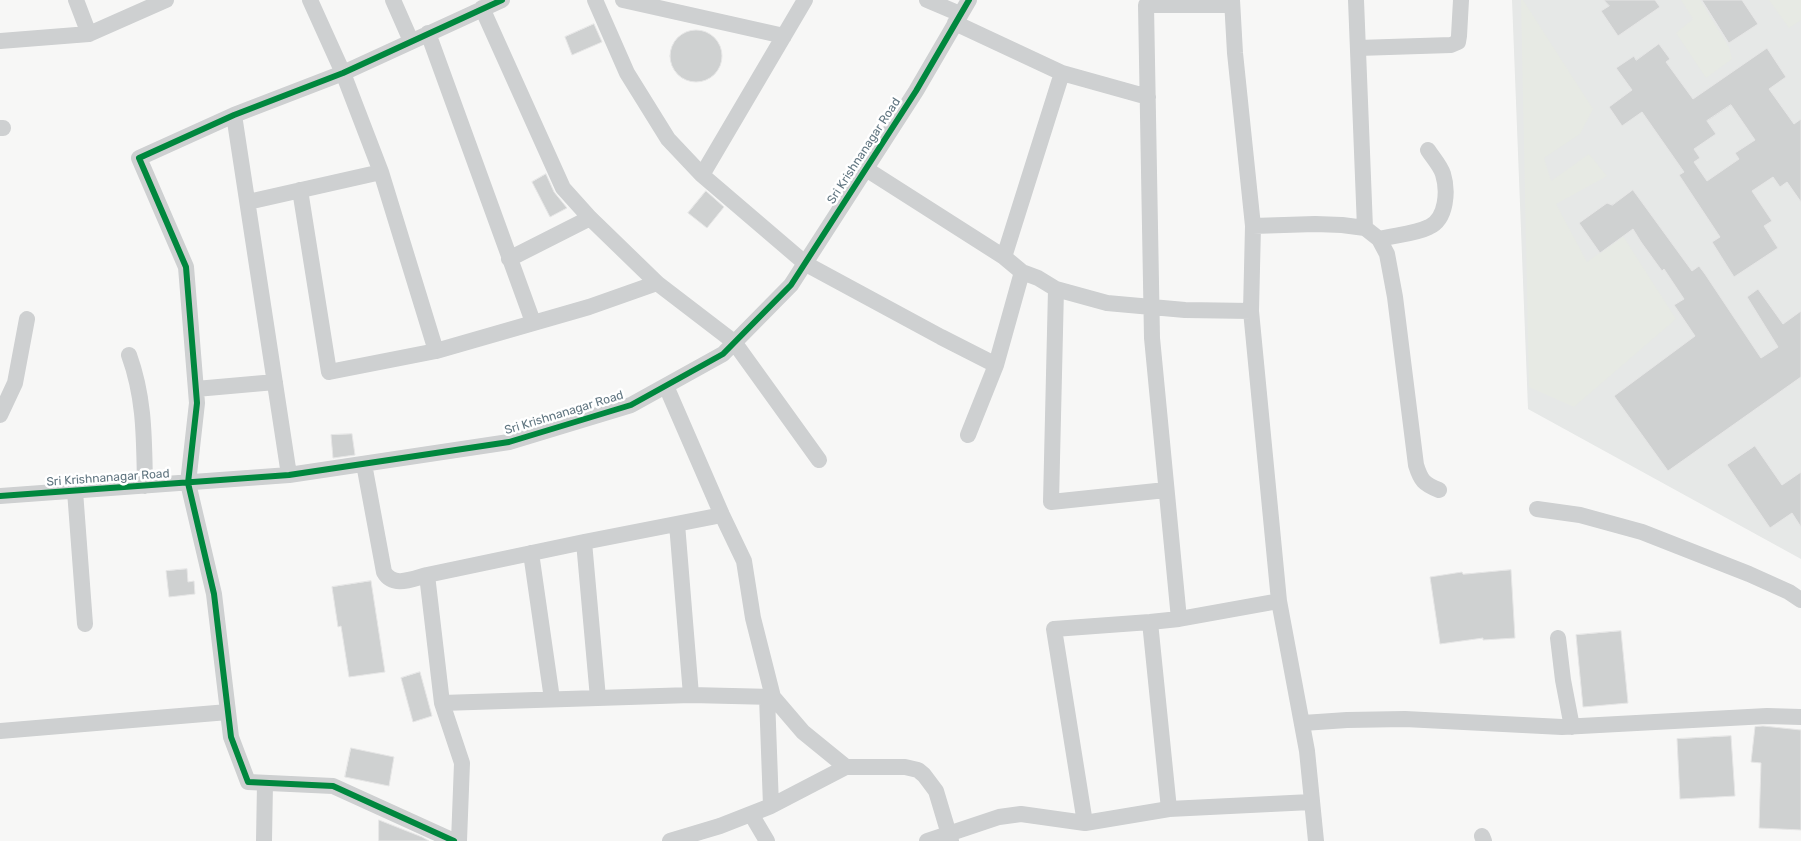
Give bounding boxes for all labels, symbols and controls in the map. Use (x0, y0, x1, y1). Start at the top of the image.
street label: Sri Krishnanagar Road (824, 95, 904, 207)
street label: Sri Krishnanagar Road (503, 388, 625, 438)
street label: Sri Krishnanagar Road (46, 467, 170, 489)

